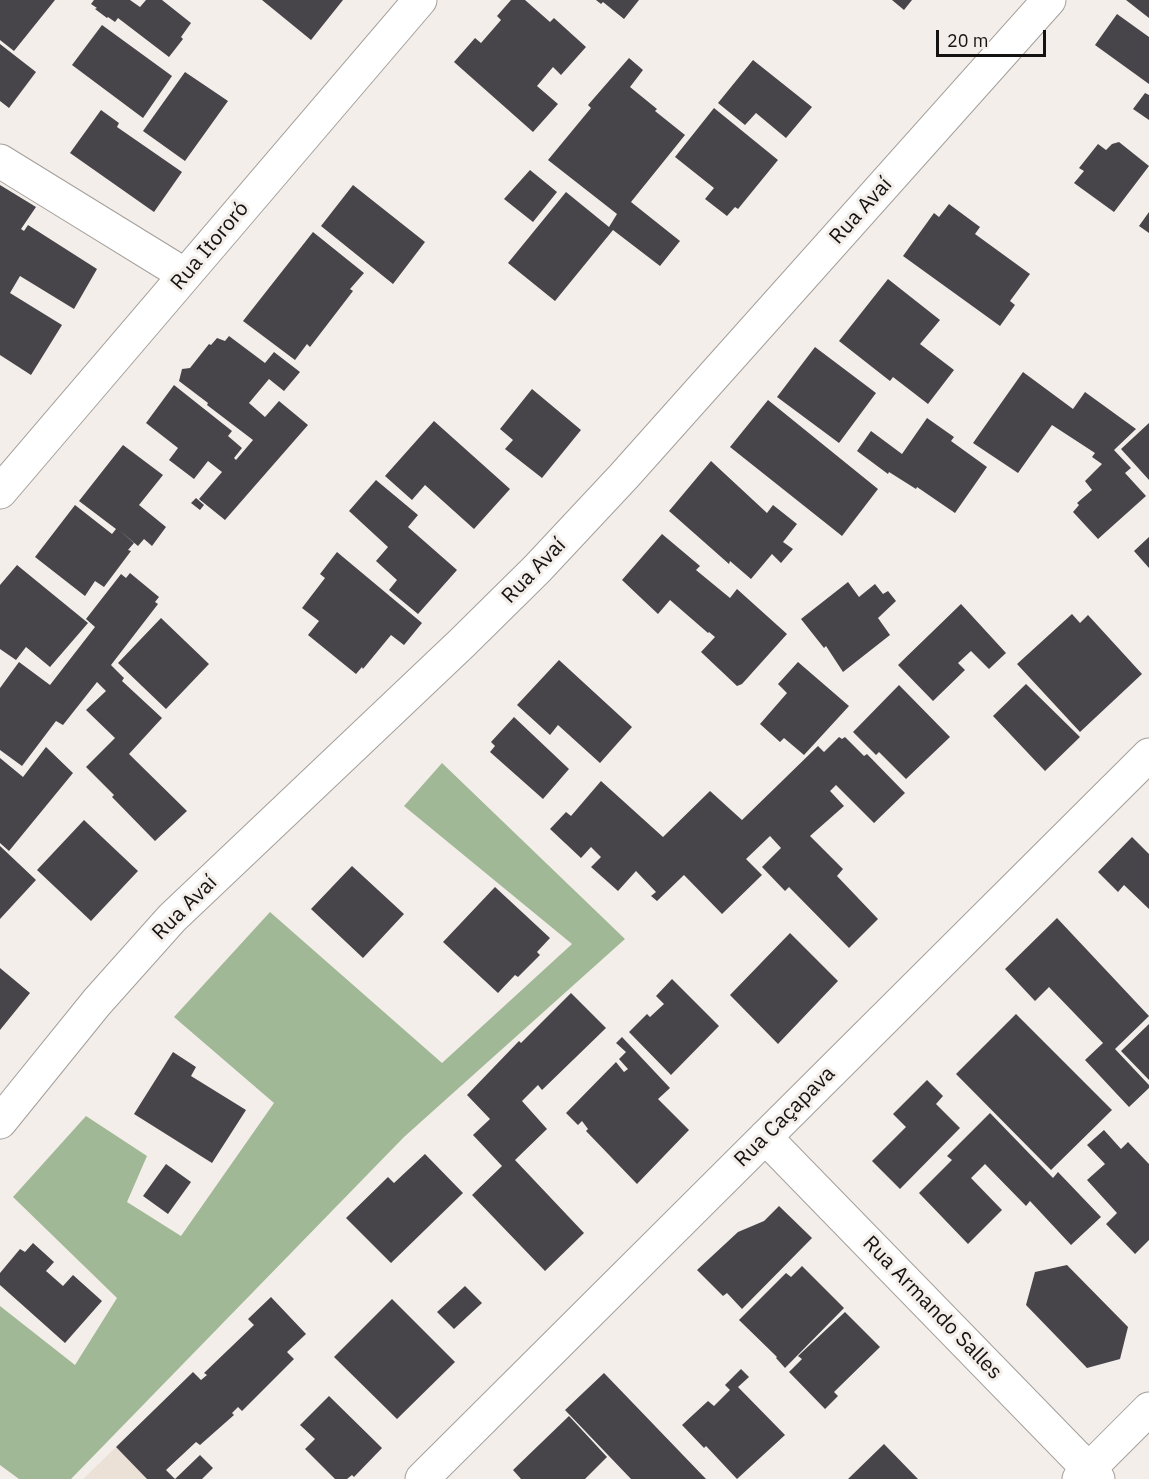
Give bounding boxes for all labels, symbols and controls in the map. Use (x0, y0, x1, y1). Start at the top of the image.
scale bar (939, 18, 1048, 56)
text: 20 m (947, 29, 989, 52)
street label: Rua Avaí (824, 172, 898, 250)
street label: Rua Itororó (166, 197, 254, 295)
street label: Rua Avaí (497, 533, 571, 609)
street label: Rua Avaí (147, 870, 223, 946)
street label: Rua Caçapava (729, 1061, 841, 1173)
street label: Rua Armando Salles (857, 1231, 1007, 1385)

